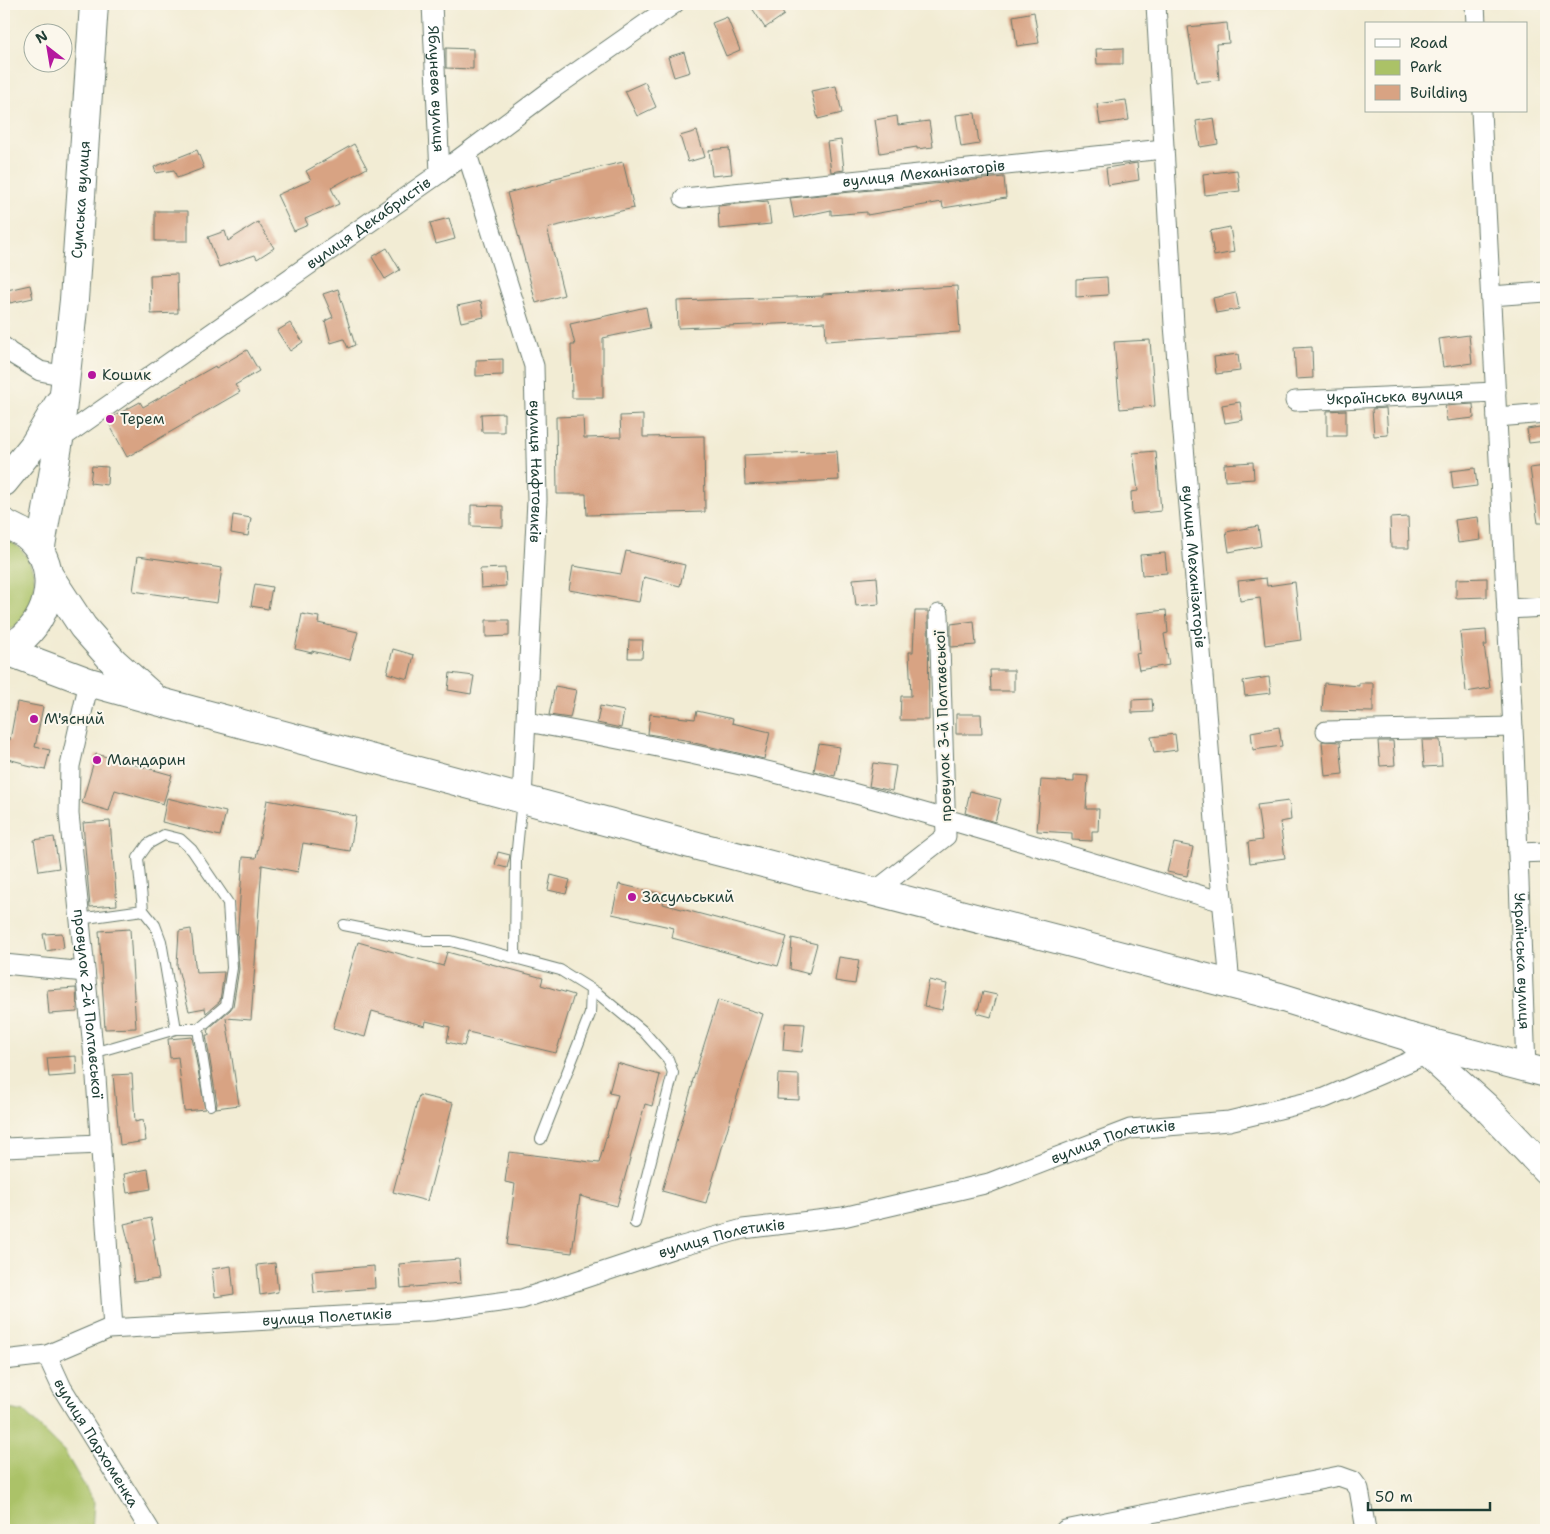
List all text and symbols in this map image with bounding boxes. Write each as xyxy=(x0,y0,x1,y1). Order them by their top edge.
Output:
north arrow xyxy=(22,22,72,72)
legend xyxy=(1365,22,1528,112)
street label: Яблунева вулиця xyxy=(423,25,449,153)
text: N xyxy=(32,26,51,47)
text: Road xyxy=(1410,33,1448,53)
text: Park xyxy=(1410,57,1442,77)
text: Building xyxy=(1410,83,1467,103)
street label: Сумська вулиця xyxy=(67,140,95,259)
street label: вулиця Механізаторів xyxy=(842,155,1006,192)
street label: вулиця Декабристів xyxy=(302,172,435,274)
place label: Кошик xyxy=(102,365,151,385)
marker: Кошик xyxy=(86,369,98,381)
street label: Українська вулиця xyxy=(1326,383,1464,410)
street label: вулиця Нафтовиків xyxy=(525,400,547,544)
place label: Терем xyxy=(120,409,165,429)
marker: Терем xyxy=(104,413,116,425)
street label: вулиця Механізаторів xyxy=(1177,485,1211,649)
street label: провулок 3-й Полтавської xyxy=(930,629,956,822)
place label: М'ясний xyxy=(44,709,105,729)
marker: М'ясний xyxy=(28,713,40,725)
place label: Мандарин xyxy=(107,750,185,770)
marker: Мандарин xyxy=(91,754,103,766)
place label: Засульський xyxy=(642,887,734,907)
marker: Засульський xyxy=(626,891,638,903)
street label: Українська вулиця xyxy=(1509,892,1535,1030)
street label: провулок 2-й Полтавської xyxy=(69,908,108,1100)
street label: вулиця Полетиків xyxy=(1048,1115,1176,1168)
street label: вулиця Полетиків xyxy=(656,1214,786,1263)
street label: вулиця Полетиків xyxy=(262,1303,392,1330)
street label: вулиця Пархоменка xyxy=(49,1376,144,1512)
scale bar xyxy=(1368,1479,1490,1511)
text: 50 m xyxy=(1375,1487,1413,1507)

